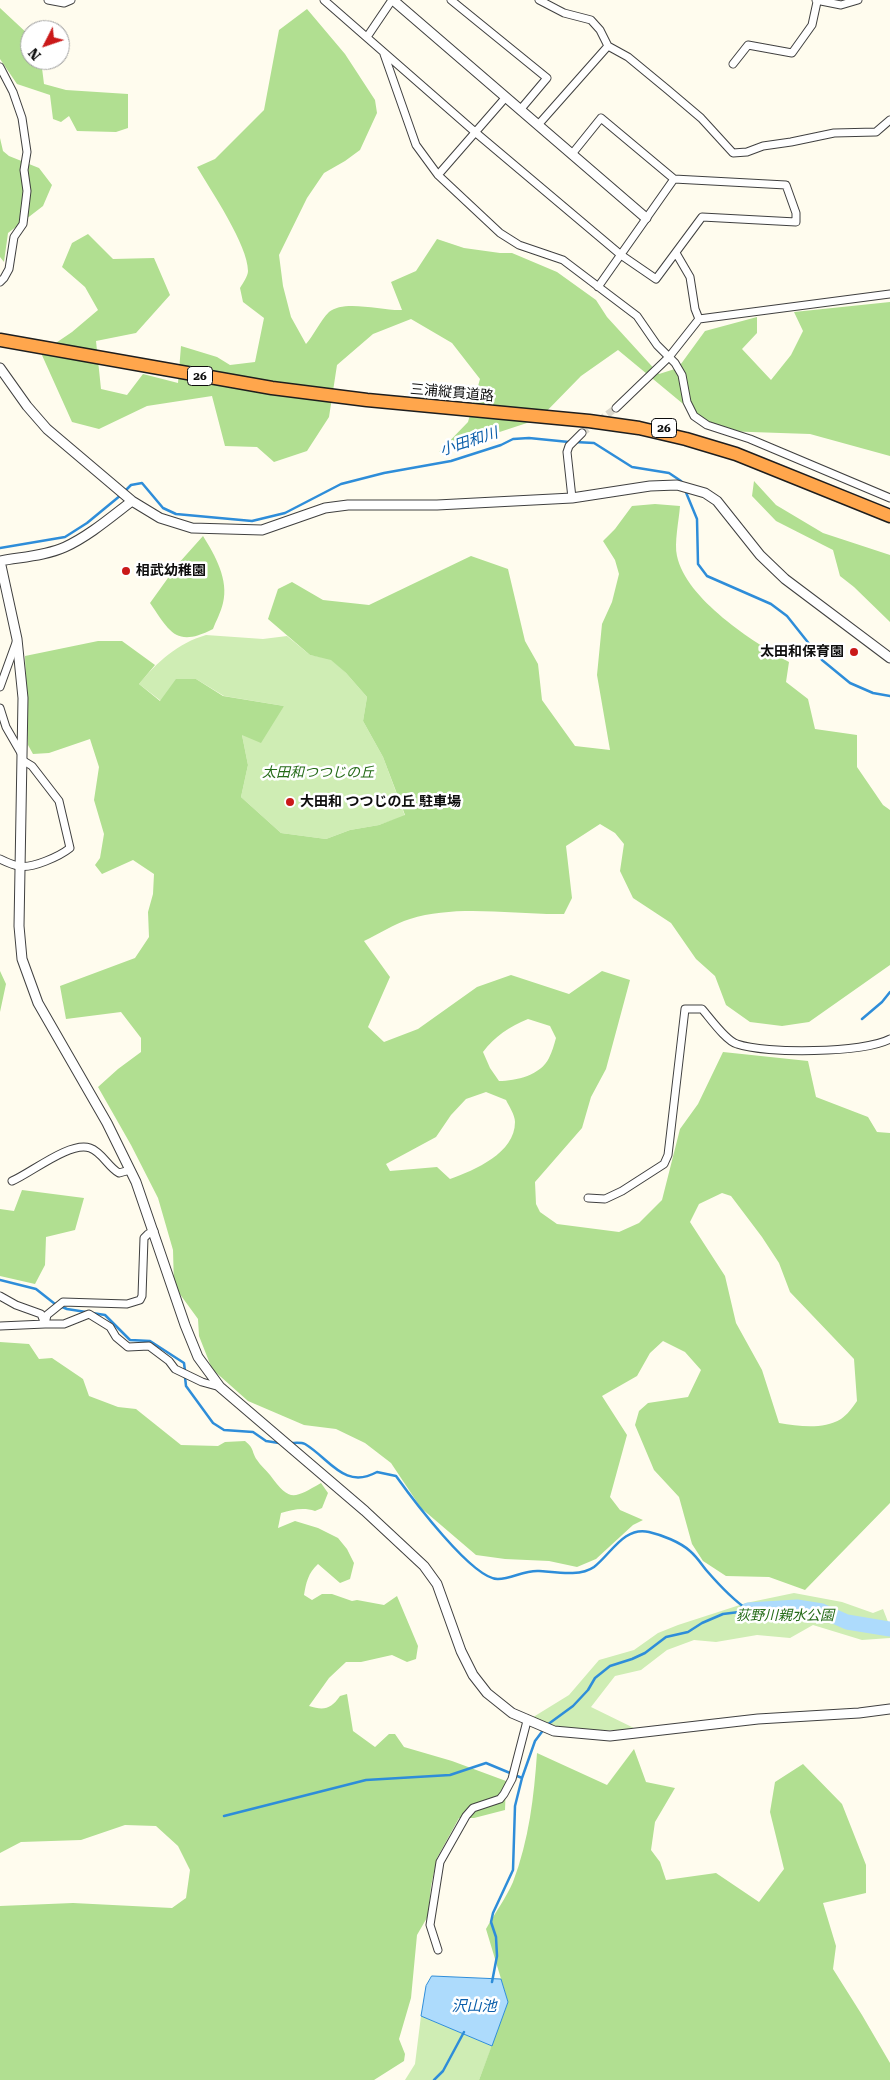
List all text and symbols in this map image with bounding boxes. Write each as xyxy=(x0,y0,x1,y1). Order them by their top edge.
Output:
north arrow xyxy=(20,20,70,70)
text: N xyxy=(25,45,44,64)
road number: 26 xyxy=(188,366,212,386)
street label: 三浦縦貫道路 xyxy=(409,381,495,405)
road number: 26 xyxy=(652,418,676,438)
water label: 小田和川 xyxy=(438,424,500,460)
place label: 相武幼稚園 xyxy=(136,563,206,579)
marker: 相武幼稚園 xyxy=(120,565,132,577)
place label: 太田和保育園 xyxy=(760,644,844,660)
marker: 太田和保育園 xyxy=(848,646,860,658)
park label: 太田和つつじの丘 xyxy=(262,765,374,781)
place label: 大田和 つつじの丘 駐車場 xyxy=(300,794,461,810)
marker: 大田和 つつじの丘 駐車場 xyxy=(284,796,296,808)
park label: 荻野川親水公園 xyxy=(736,1608,834,1624)
water label: 沢山池 xyxy=(452,1998,496,2016)

